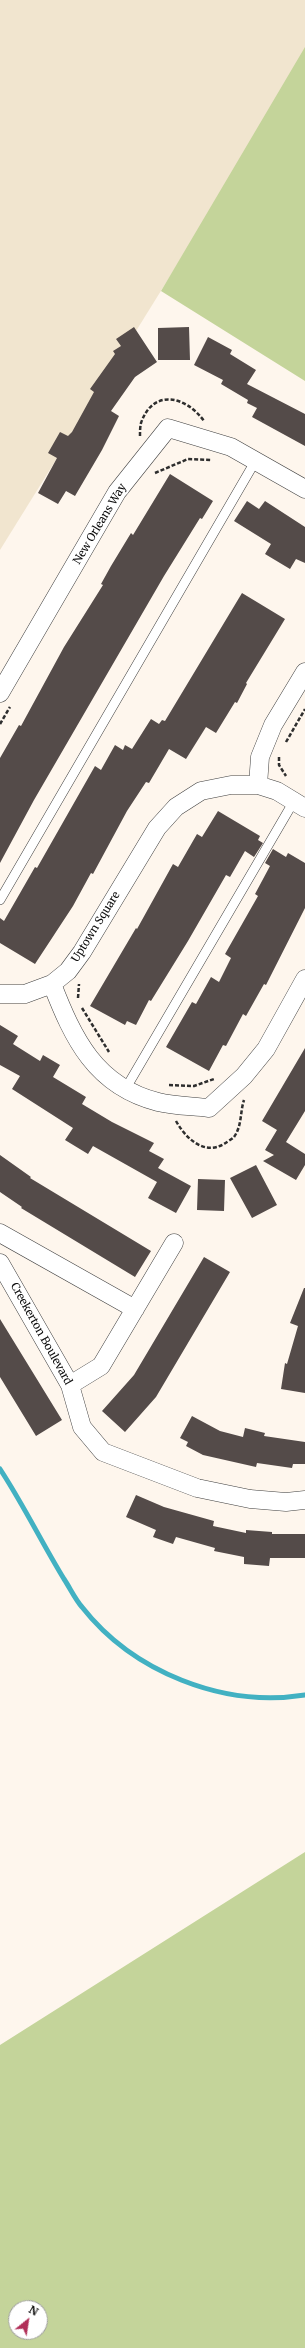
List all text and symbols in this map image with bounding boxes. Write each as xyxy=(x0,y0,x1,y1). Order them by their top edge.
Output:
street label: New Orleans Way xyxy=(71,481,129,567)
street label: Uptown Square xyxy=(69,889,123,965)
street label: Creekerton Boulevard xyxy=(7,1281,75,1387)
north arrow xyxy=(8,2300,48,2340)
text: N xyxy=(26,2302,41,2319)

